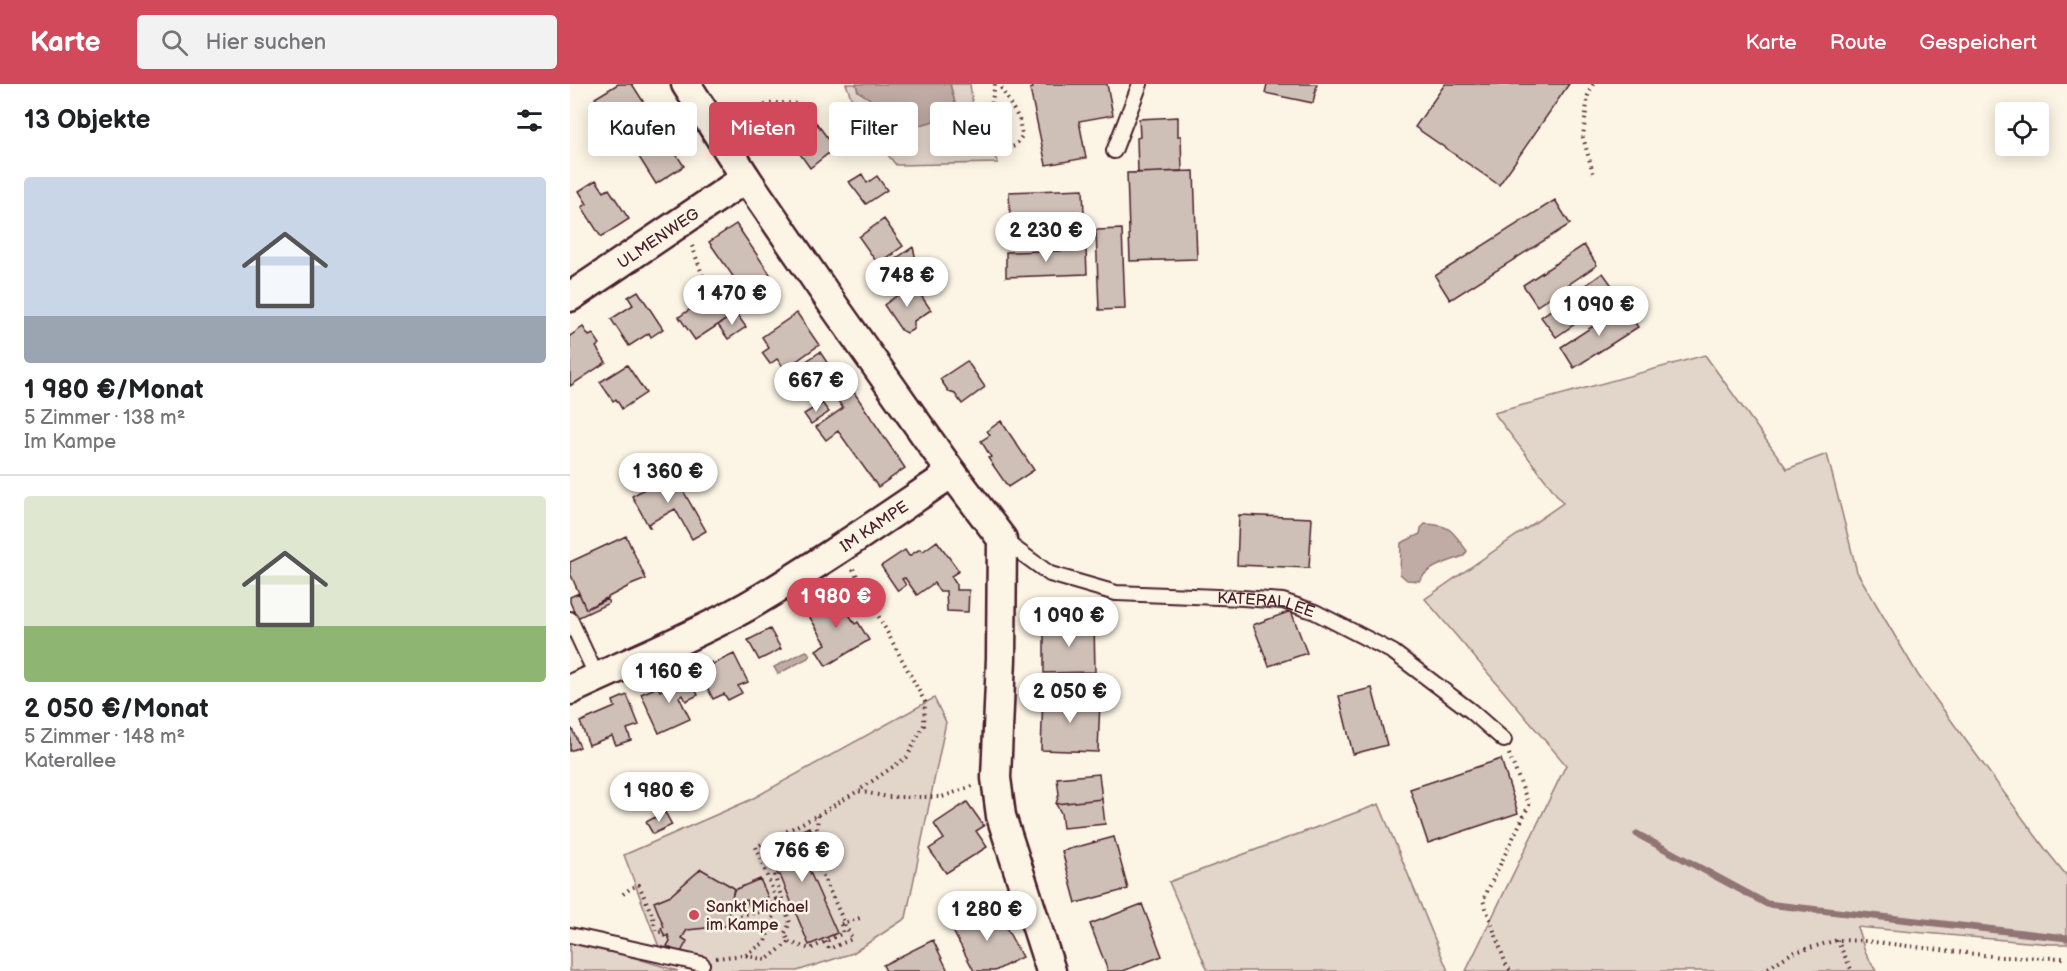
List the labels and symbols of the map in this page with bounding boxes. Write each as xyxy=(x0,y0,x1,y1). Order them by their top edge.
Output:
street label: ULMENWEG xyxy=(614,205,703,273)
pin: 2 230 € xyxy=(991,212,1101,263)
pin: 748 € xyxy=(865,257,949,308)
pin: 1 470 € xyxy=(677,275,787,326)
pin: 1 090 € xyxy=(1544,286,1654,337)
pin: 667 € xyxy=(774,362,858,413)
pin: 1 360 € xyxy=(613,453,723,504)
street label: IM KAMPE xyxy=(837,497,912,557)
pin: 1 980 € xyxy=(781,578,891,629)
street label: KATERALLEE xyxy=(1217,589,1317,622)
pin: 1 090 € xyxy=(1014,597,1124,648)
pin: 1 160 € xyxy=(614,653,724,704)
pin: 2 050 € xyxy=(1015,673,1125,724)
pin: 1 980 € xyxy=(604,772,714,823)
pin: 766 € xyxy=(760,832,844,883)
pin: 1 280 € xyxy=(932,891,1042,942)
place label: Sankt Michael im Kampe xyxy=(706,898,808,935)
marker: Sankt Michael im Kampe xyxy=(687,908,701,922)

